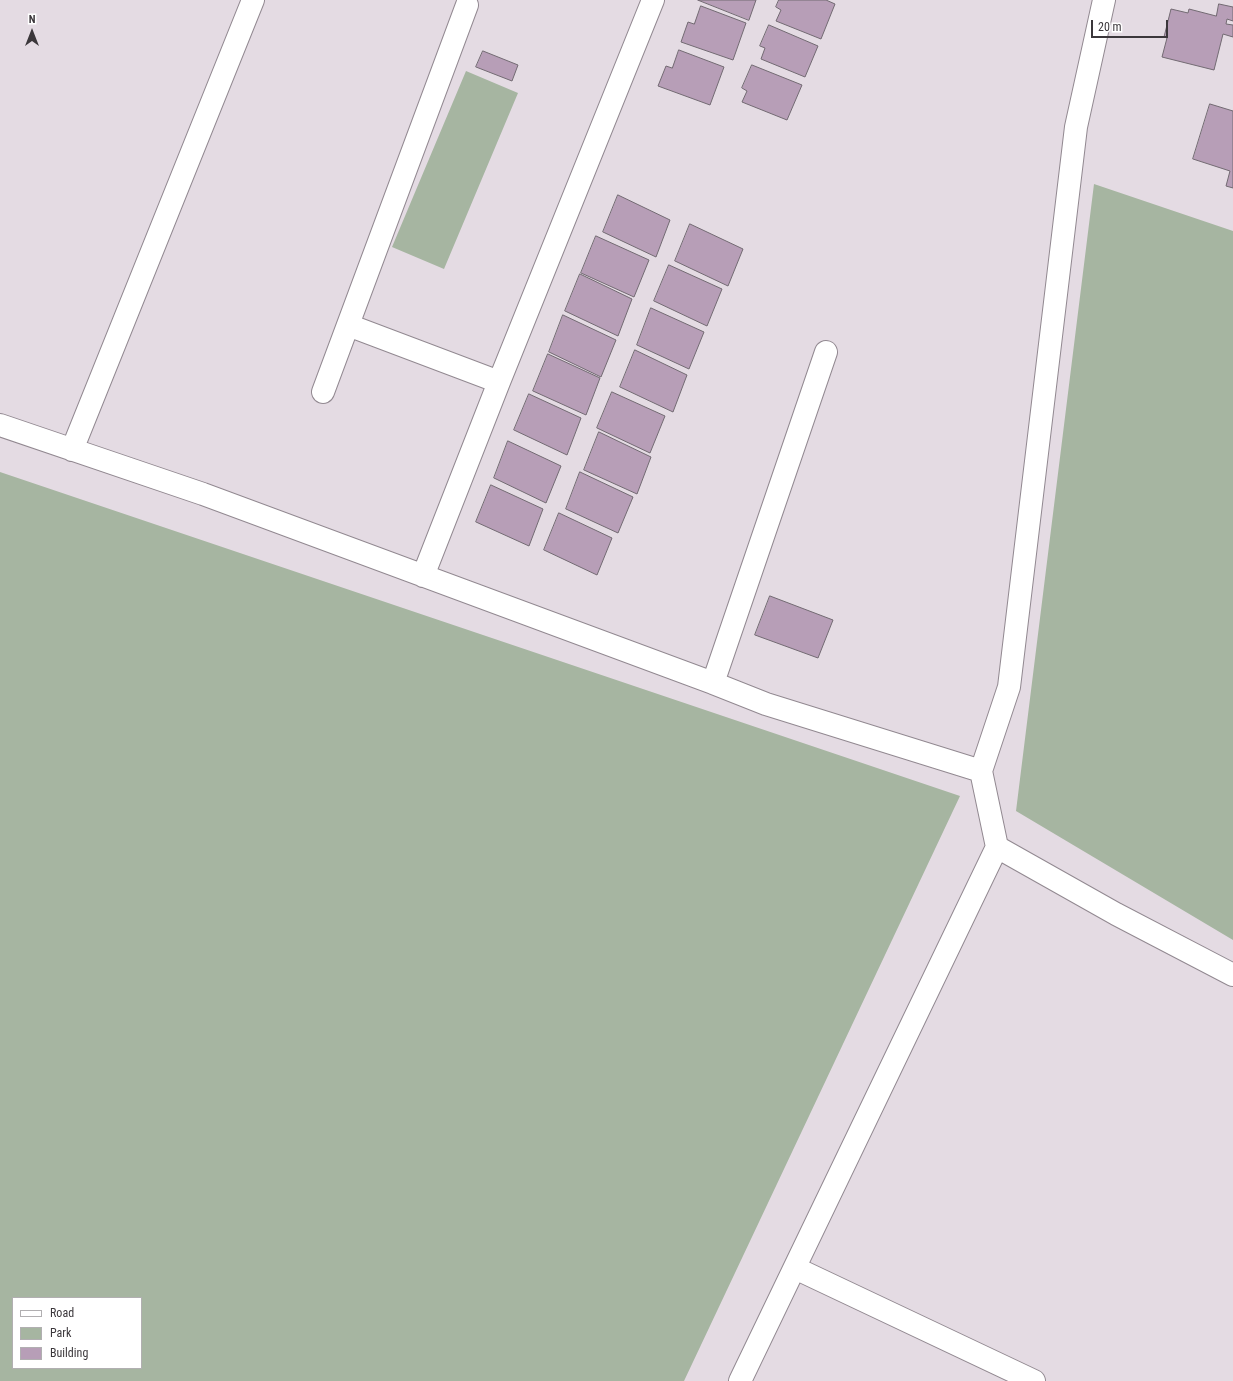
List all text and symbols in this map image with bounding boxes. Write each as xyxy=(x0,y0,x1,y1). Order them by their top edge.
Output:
north arrow xyxy=(12,12,52,52)
scale bar xyxy=(1093,12,1170,38)
text: N xyxy=(29,13,35,26)
text: 20 m xyxy=(1098,20,1122,34)
legend xyxy=(12,1297,142,1369)
text: Road xyxy=(50,1306,74,1320)
text: Park xyxy=(50,1326,71,1340)
text: Building xyxy=(50,1346,88,1360)

